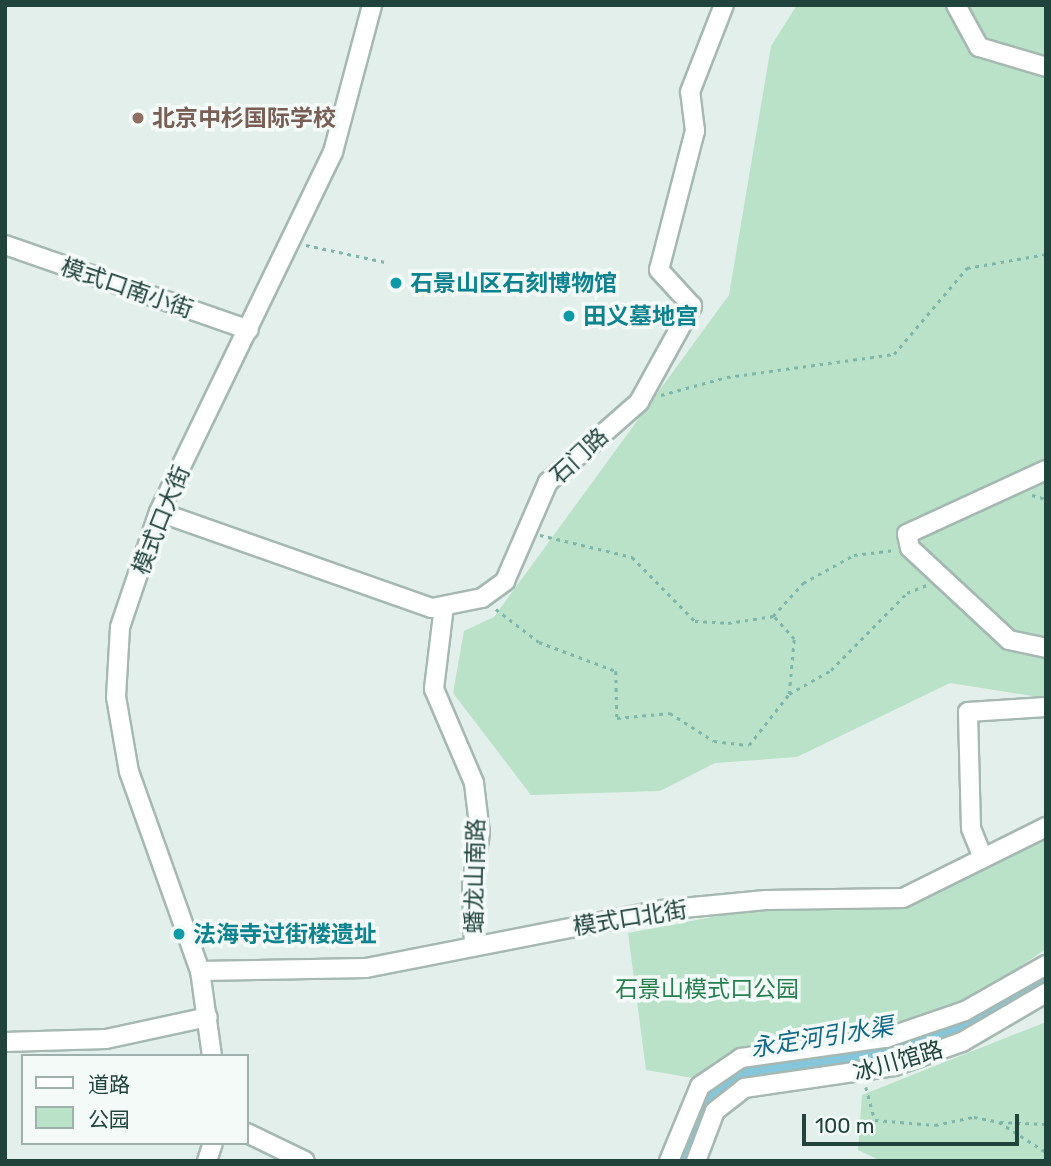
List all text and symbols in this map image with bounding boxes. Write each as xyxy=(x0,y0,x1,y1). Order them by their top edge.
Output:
place label: 北京中杉国际学校 xyxy=(152,104,336,132)
marker: 北京中杉国际学校 xyxy=(130,110,146,126)
street label: 模式口南小街 xyxy=(57,252,197,324)
place label: 石景山区石刻博物馆 xyxy=(410,269,617,297)
marker: 石景山区石刻博物馆 xyxy=(388,275,404,291)
place label: 田义墓地宫 xyxy=(583,302,698,330)
marker: 田义墓地宫 xyxy=(561,308,577,324)
street label: 石门路 xyxy=(544,422,614,490)
street label: 模式口大街 xyxy=(127,462,195,578)
street label: 蟠龙山南路 xyxy=(460,818,490,934)
street label: 模式口北街 xyxy=(571,895,689,941)
place label: 法海寺过街楼遗址 xyxy=(193,920,377,948)
marker: 法海寺过街楼遗址 xyxy=(171,926,187,942)
park label: 石景山模式口公园 xyxy=(615,975,799,1003)
water label: 永定河引水渠 xyxy=(749,1013,895,1063)
street label: 冰川馆路 xyxy=(850,1035,946,1087)
legend xyxy=(21,1054,248,1145)
text: 道路 xyxy=(88,1072,130,1097)
scale bar xyxy=(806,1100,1023,1144)
text: 公园 xyxy=(88,1107,130,1132)
text: 100 m xyxy=(815,1113,874,1138)

